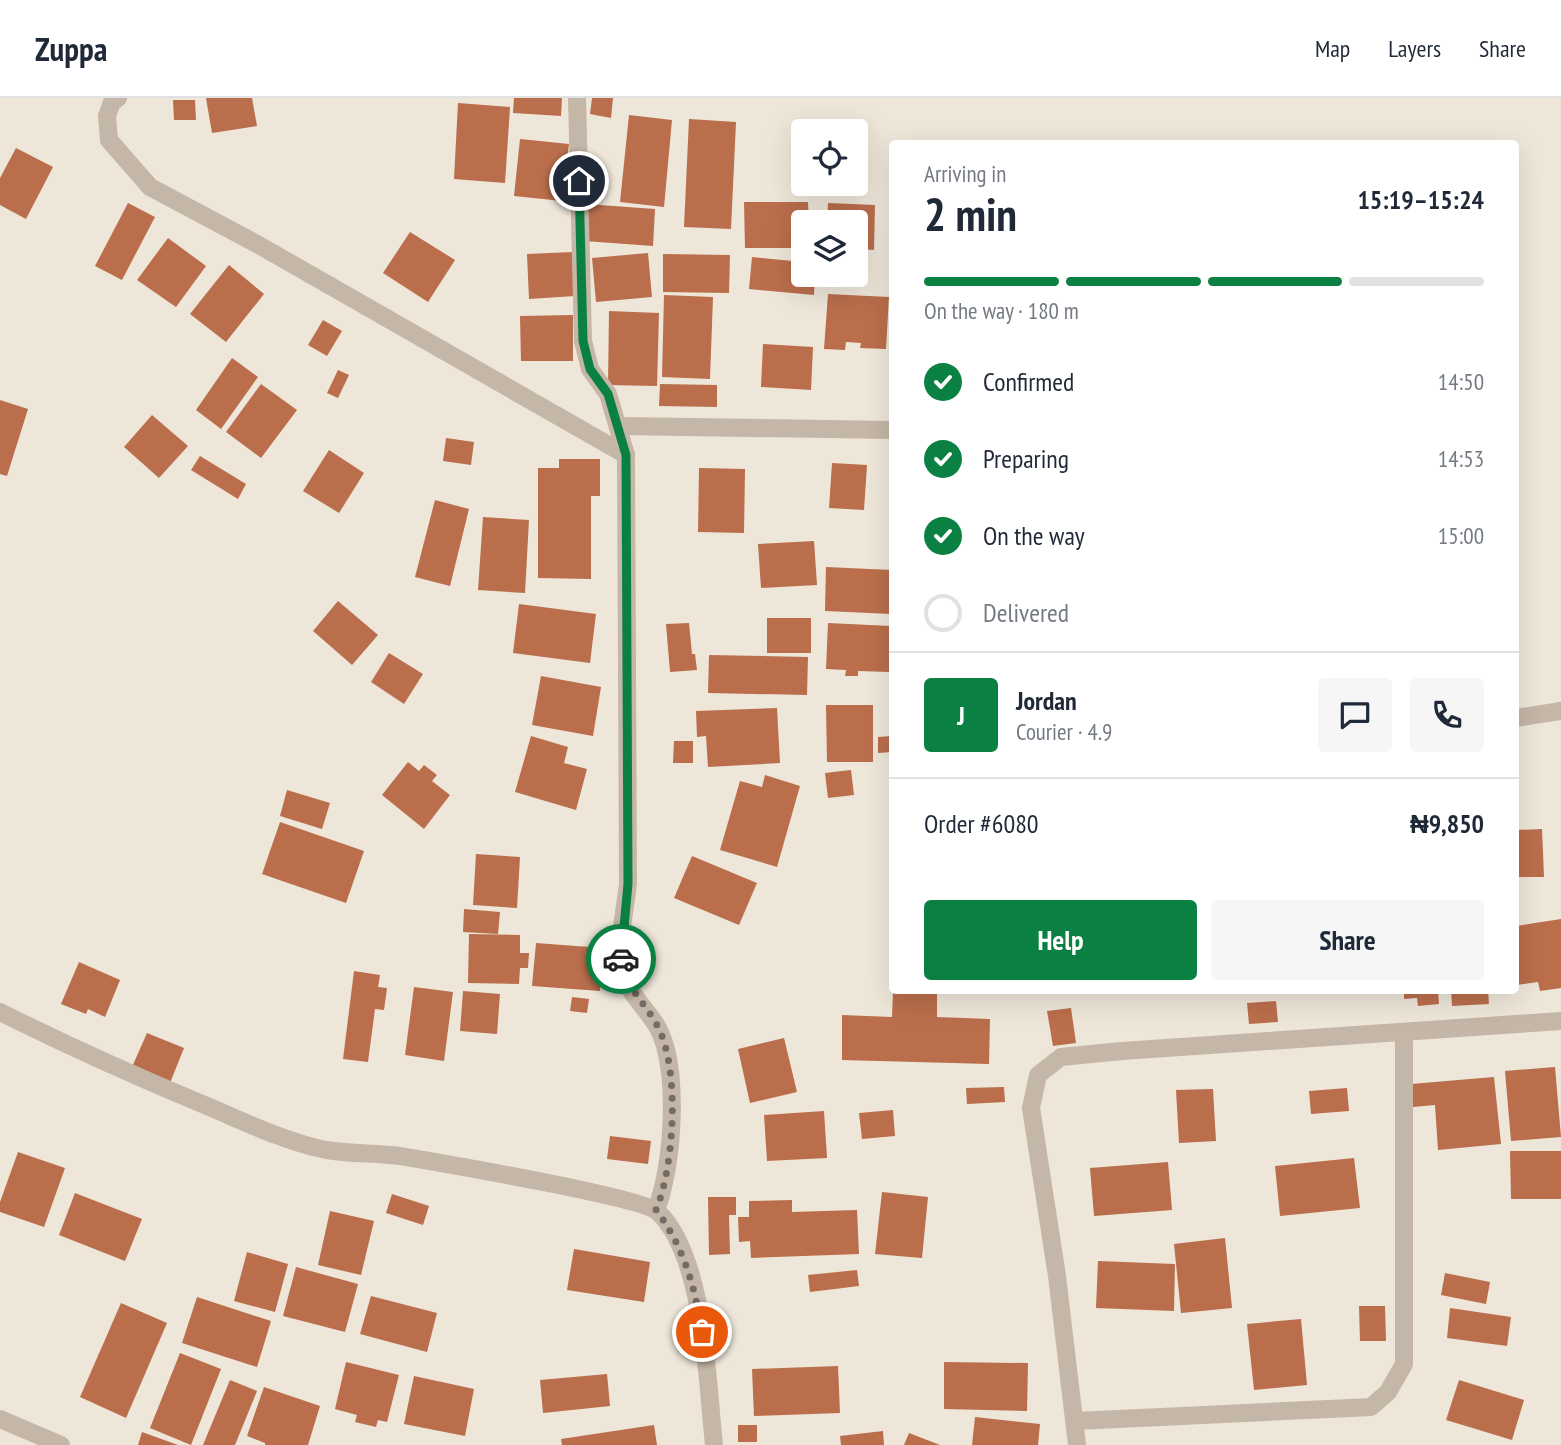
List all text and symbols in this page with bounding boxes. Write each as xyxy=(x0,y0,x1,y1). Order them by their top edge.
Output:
text: Zuppa xyxy=(35,27,107,70)
text: Map xyxy=(1315,33,1350,64)
text: Layers xyxy=(1388,33,1441,64)
text: Share xyxy=(1479,33,1526,64)
map controls xyxy=(791,119,868,287)
button: locate xyxy=(791,119,868,196)
pin xyxy=(549,151,609,211)
text: Arriving in xyxy=(924,159,1006,188)
icon: home xyxy=(560,162,598,200)
text: 15:19–15:24 xyxy=(1357,183,1484,216)
text: 2 min xyxy=(924,184,1017,244)
button: layers xyxy=(791,210,868,287)
text: On the way · 180 m xyxy=(924,296,1079,325)
icon: check xyxy=(924,363,962,401)
text: Confirmed xyxy=(983,365,1074,398)
text: 14:50 xyxy=(1438,367,1484,396)
icon: check xyxy=(924,440,962,478)
text: Preparing xyxy=(983,442,1069,475)
text: 14:53 xyxy=(1438,444,1484,473)
icon: check xyxy=(924,517,962,555)
text: On the way xyxy=(983,519,1085,552)
text: 15:00 xyxy=(1438,521,1484,550)
text: Delivered xyxy=(983,596,1069,629)
button: chat xyxy=(1318,678,1392,752)
button: phone xyxy=(1410,678,1484,752)
text: Jordan xyxy=(1016,684,1077,717)
text: J xyxy=(957,699,965,732)
text: Courier · 4.9 xyxy=(1016,717,1112,746)
text: Order #6080 xyxy=(924,807,1039,840)
text: ₦9,850 xyxy=(1410,807,1484,840)
button: Help xyxy=(924,900,1197,980)
button: Share xyxy=(1211,900,1484,980)
courier xyxy=(586,924,656,994)
icon: car xyxy=(602,940,640,978)
pin xyxy=(672,1302,732,1362)
icon: bag xyxy=(683,1313,721,1351)

